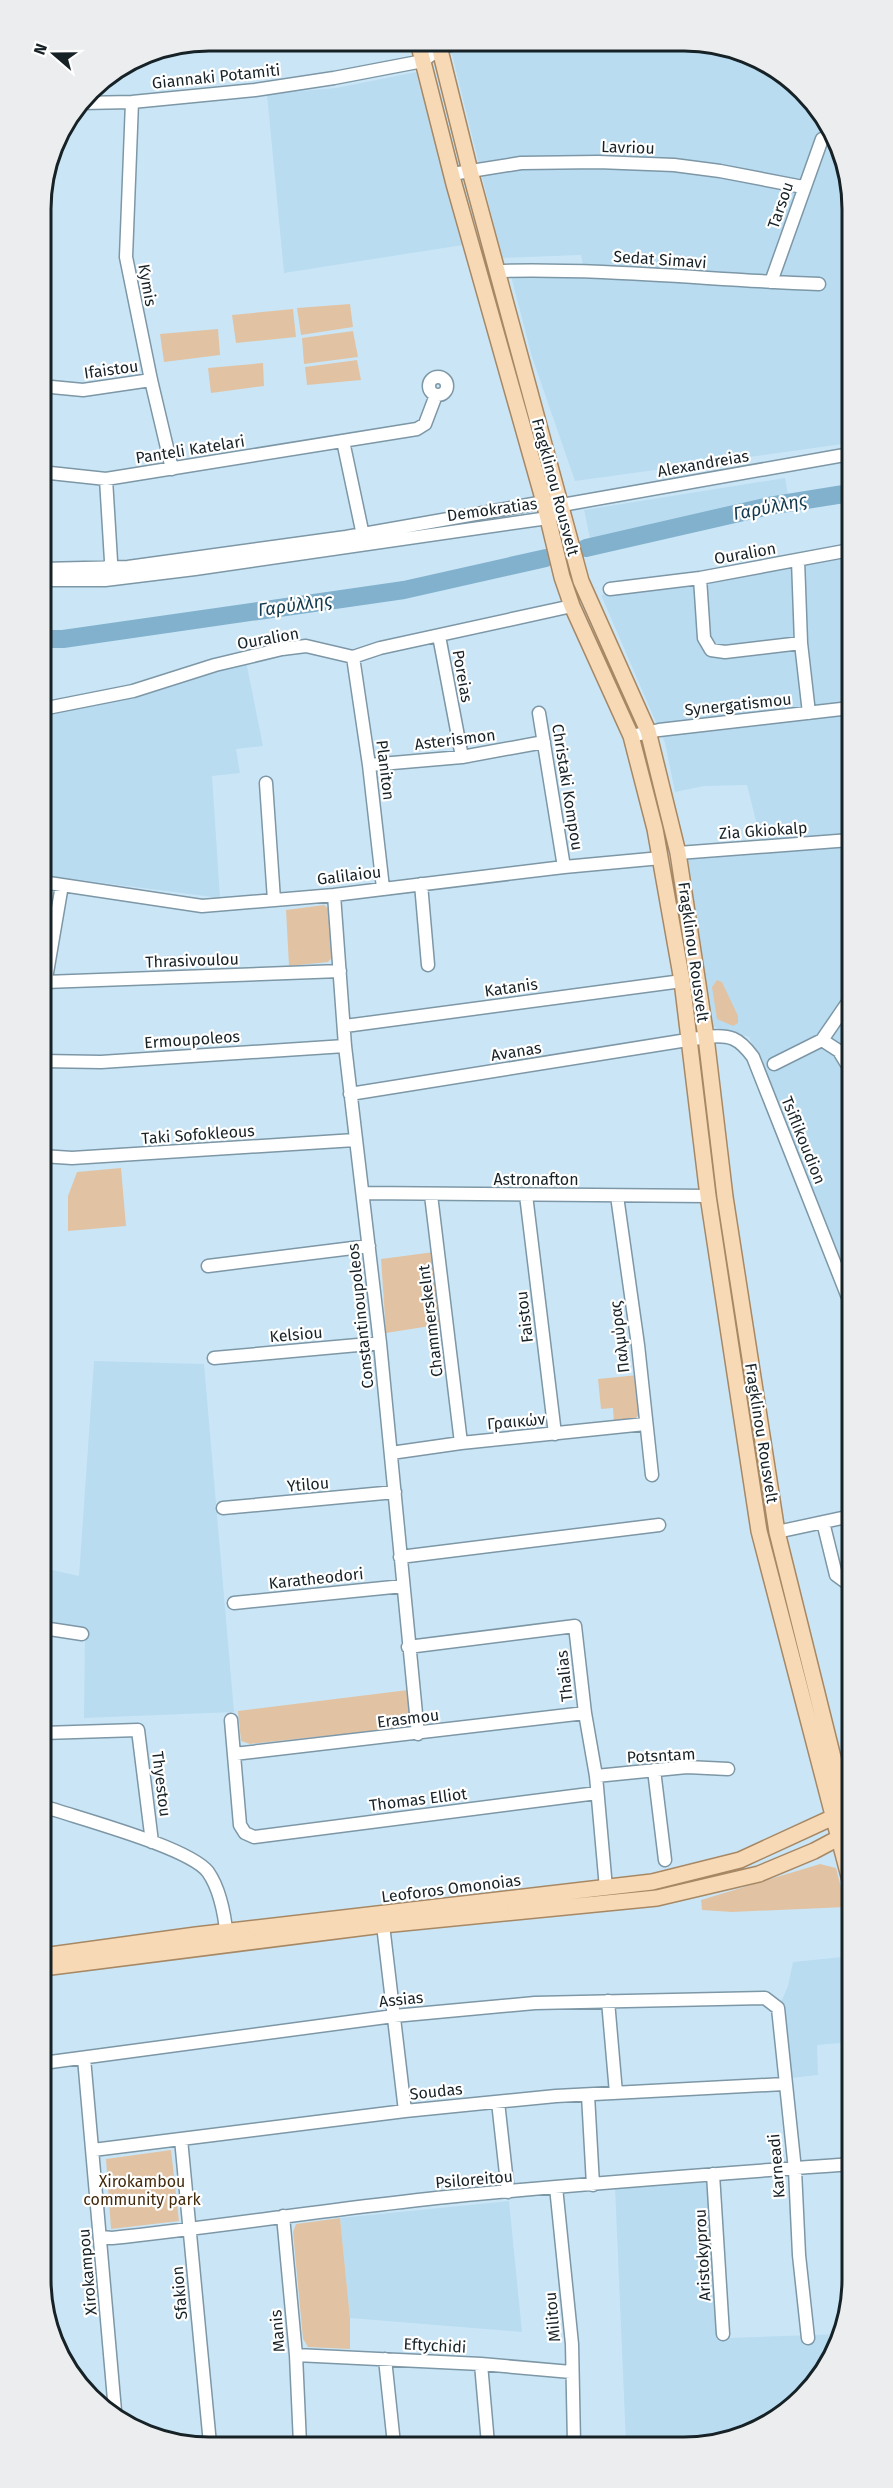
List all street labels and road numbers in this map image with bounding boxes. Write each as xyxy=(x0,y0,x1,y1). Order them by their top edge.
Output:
street label: Giannaki Potamiti xyxy=(151,60,281,93)
street label: Lavriou xyxy=(601,137,655,158)
street label: Tarsou xyxy=(764,179,797,231)
street label: Sedat Simavi xyxy=(613,247,707,272)
street label: Kymis xyxy=(134,262,161,308)
street label: Ifaistou xyxy=(83,356,139,383)
street label: Fragklinou Rousvelt xyxy=(528,416,583,558)
street label: Panteli Katelari xyxy=(134,431,246,468)
street label: Alexandreias xyxy=(656,446,750,481)
street label: Demokratias xyxy=(446,494,538,525)
street label: Ouralion xyxy=(713,539,777,568)
street label: Ouralion xyxy=(236,624,300,653)
street label: Poreias xyxy=(449,648,476,704)
street label: Synergatismou xyxy=(684,689,792,720)
street label: Christaki Kompou xyxy=(548,722,587,852)
street label: Asterismon xyxy=(413,725,497,754)
street label: Planiton xyxy=(372,739,399,801)
street label: Zia Gkiokalp xyxy=(718,818,808,843)
street label: Galilaiou xyxy=(316,862,382,889)
street label: Fragklinou Rousvelt xyxy=(674,881,713,1024)
street label: Thrasivoulou xyxy=(145,949,239,972)
street label: Katanis xyxy=(483,974,539,1001)
street label: Ermoupoleos xyxy=(144,1027,241,1052)
street label: Avanas xyxy=(489,1038,543,1065)
street label: Tsiflikoudion xyxy=(777,1094,830,1187)
street label: Taki Sofokleous xyxy=(141,1121,255,1148)
street label: Astronafton xyxy=(493,1170,579,1189)
street label: Constantinoupoleos xyxy=(343,1242,378,1389)
street label: Chammerskelnt xyxy=(414,1263,447,1378)
street label: Faistou xyxy=(512,1290,537,1344)
street label: Παλμύρας xyxy=(606,1299,633,1374)
street label: Kelsiou xyxy=(269,1323,323,1346)
street label: Fragklinou Rousvelt xyxy=(741,1362,782,1505)
street label: Γραικών xyxy=(486,1409,546,1434)
street label: Ytilou xyxy=(286,1473,330,1496)
street label: Karatheodori xyxy=(268,1564,364,1593)
street label: Thalias xyxy=(552,1649,577,1703)
street label: Erasmou xyxy=(376,1705,440,1732)
street label: Potsntam xyxy=(626,1744,696,1767)
street label: Thyestou xyxy=(148,1750,175,1818)
street label: Thomas Elliot xyxy=(368,1784,468,1815)
street label: Leoforos Omonoias xyxy=(380,1871,522,1906)
street label: Assias xyxy=(378,1988,424,2011)
street label: Soudas xyxy=(409,2079,463,2104)
street label: Karneadi xyxy=(764,2133,789,2199)
street label: Psiloreitou xyxy=(434,2167,514,2192)
street label: Aristokyprou xyxy=(691,2208,714,2301)
street label: Xirokampou xyxy=(74,2228,101,2316)
street label: Sfakion xyxy=(168,2265,191,2321)
street label: Militou xyxy=(541,2291,564,2343)
street label: Manis xyxy=(266,2309,289,2353)
street label: Eftychidi xyxy=(403,2334,467,2357)

